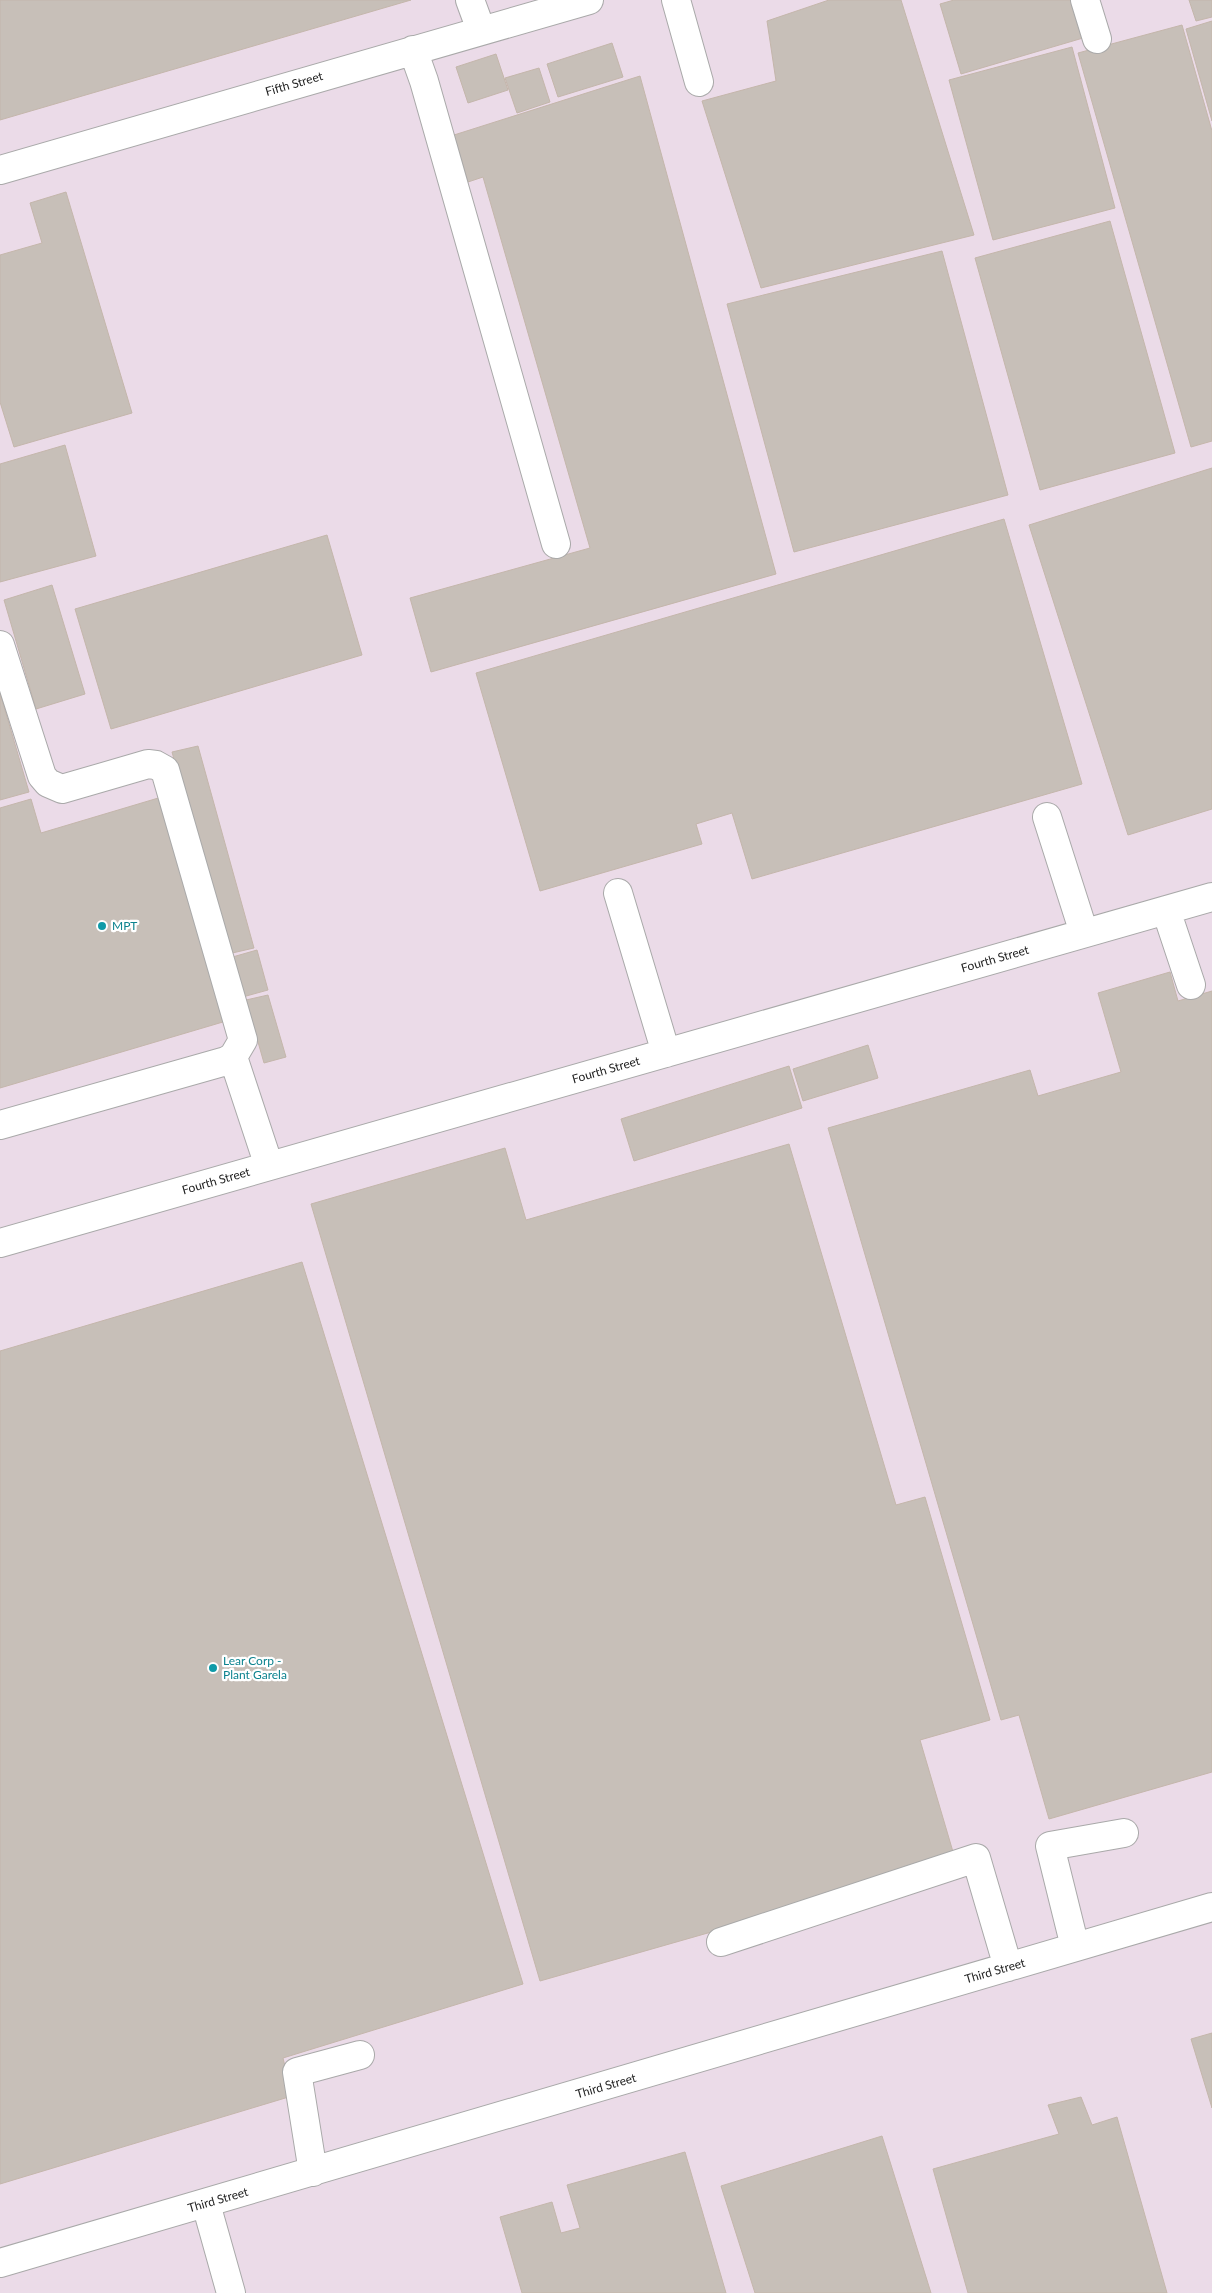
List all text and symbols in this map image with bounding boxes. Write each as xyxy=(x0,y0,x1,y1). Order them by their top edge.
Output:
street label: Fifth Street xyxy=(263,68,325,99)
place label: MPT xyxy=(112,918,137,933)
marker: MPT xyxy=(96,920,108,932)
street label: Fourth Street xyxy=(959,941,1031,975)
street label: Fourth Street xyxy=(570,1052,642,1086)
street label: Fourth Street xyxy=(180,1163,252,1197)
place label: Lear Corp - Plant Garela xyxy=(223,1653,287,1682)
marker: Lear Corp - Plant Garela xyxy=(207,1662,219,1674)
street label: Third Street xyxy=(963,1955,1027,1986)
street label: Third Street xyxy=(574,2070,638,2101)
street label: Third Street xyxy=(186,2184,250,2215)

